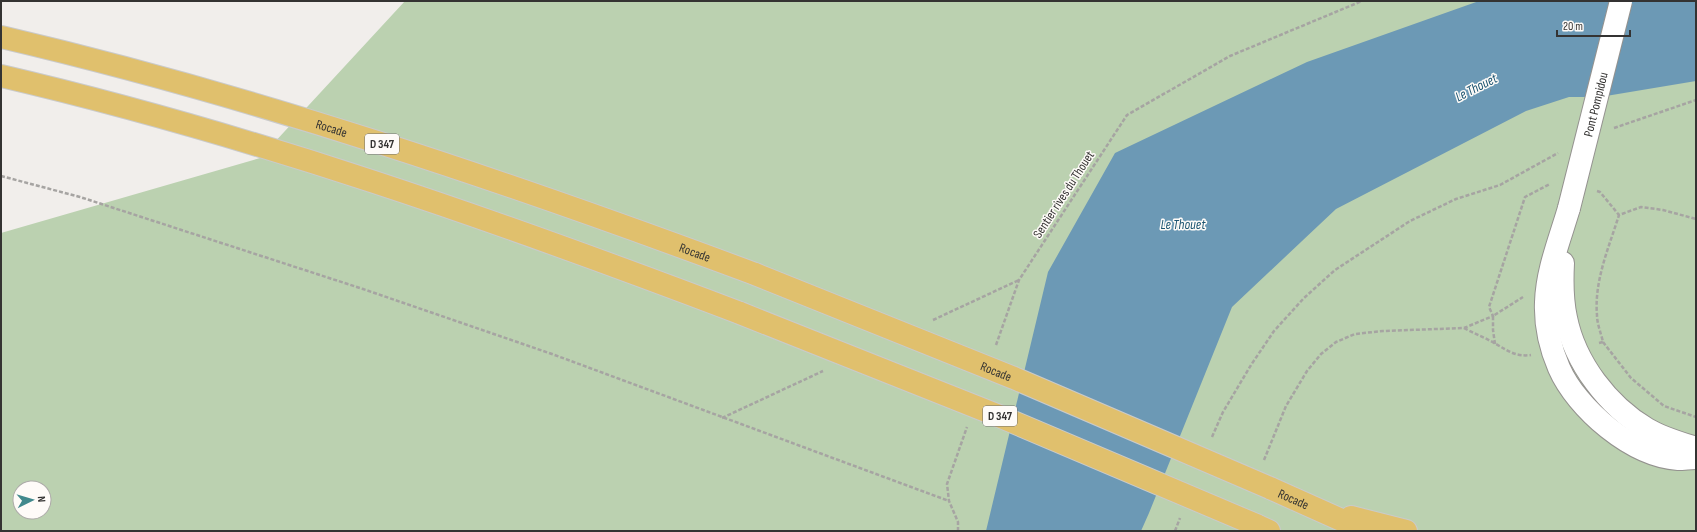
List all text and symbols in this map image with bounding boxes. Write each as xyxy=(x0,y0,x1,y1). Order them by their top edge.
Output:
scale bar xyxy=(1557,12,1630,38)
text: 20 m xyxy=(1563,19,1583,34)
water label: Le Thouet xyxy=(1452,69,1501,105)
street label: Pont Pompidou xyxy=(1580,71,1612,138)
street label: Rocade xyxy=(314,116,349,141)
road number: D 347 xyxy=(365,134,399,154)
street label: Sentier rives du Thouet xyxy=(1030,148,1098,241)
water label: Le Thouet xyxy=(1161,216,1206,233)
street label: Rocade xyxy=(677,240,712,266)
street label: Rocade xyxy=(978,358,1014,385)
road number: D 347 xyxy=(983,406,1017,426)
north arrow xyxy=(12,480,52,520)
street label: Rocade xyxy=(1275,486,1311,513)
text: N xyxy=(35,496,48,503)

